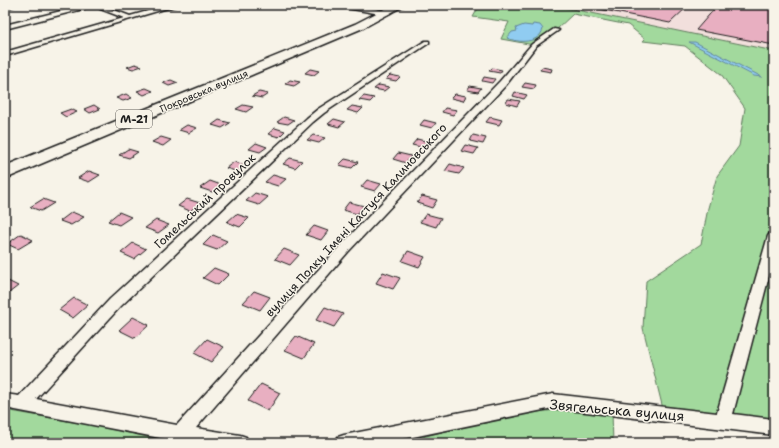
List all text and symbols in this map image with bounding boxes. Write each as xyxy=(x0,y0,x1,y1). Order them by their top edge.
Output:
street label: Покровська вулиця xyxy=(158,67,250,115)
road number: М-21 xyxy=(116,110,152,128)
street label: вулиця Полку Імені Кастуся Калиновського xyxy=(262,120,450,320)
street label: Гомельський провулок xyxy=(151,149,260,252)
street label: Звягельська вулиця xyxy=(549,395,685,425)

